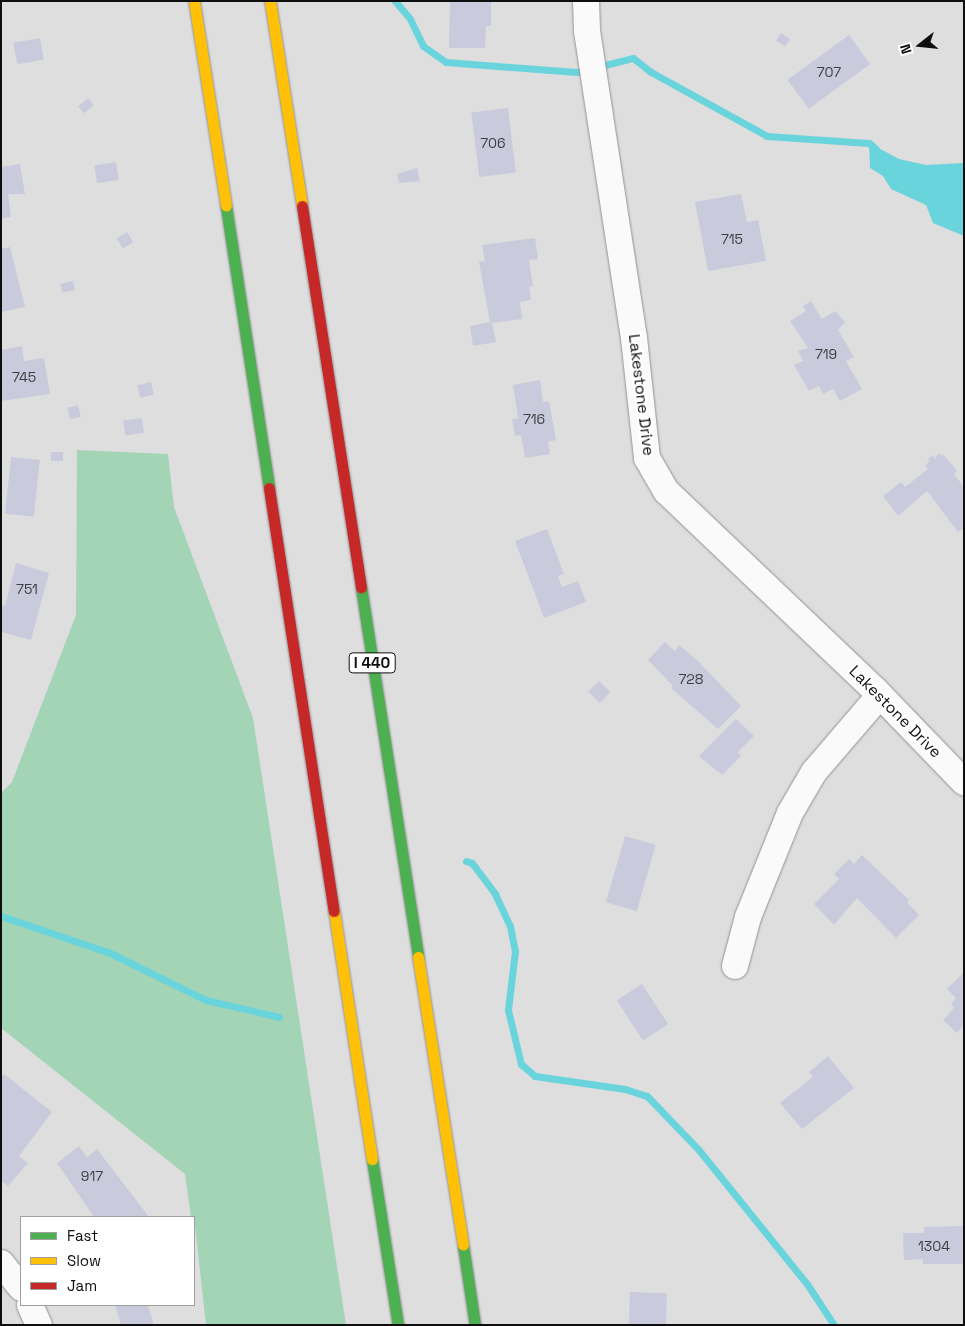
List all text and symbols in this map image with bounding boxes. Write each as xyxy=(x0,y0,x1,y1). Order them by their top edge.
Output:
north arrow xyxy=(895,20,945,70)
text: N xyxy=(896,42,916,56)
house number: 707 xyxy=(817,64,841,80)
house number: 706 xyxy=(480,135,506,151)
house number: 715 xyxy=(721,231,743,247)
street label: Lakestone Drive xyxy=(624,333,658,457)
house number: 719 xyxy=(815,346,837,362)
house number: 745 xyxy=(12,369,36,385)
house number: 716 xyxy=(523,411,545,427)
house number: 751 xyxy=(16,581,38,597)
road number: I 440 xyxy=(348,650,396,676)
street label: Lakestone Drive xyxy=(845,662,945,762)
house number: 728 xyxy=(679,671,703,687)
house number: 917 xyxy=(81,1168,103,1184)
legend xyxy=(20,1216,195,1306)
text: Fast xyxy=(67,1226,98,1245)
house number: 1304 xyxy=(918,1238,950,1254)
text: Slow xyxy=(67,1251,101,1270)
text: Jam xyxy=(67,1276,97,1295)

